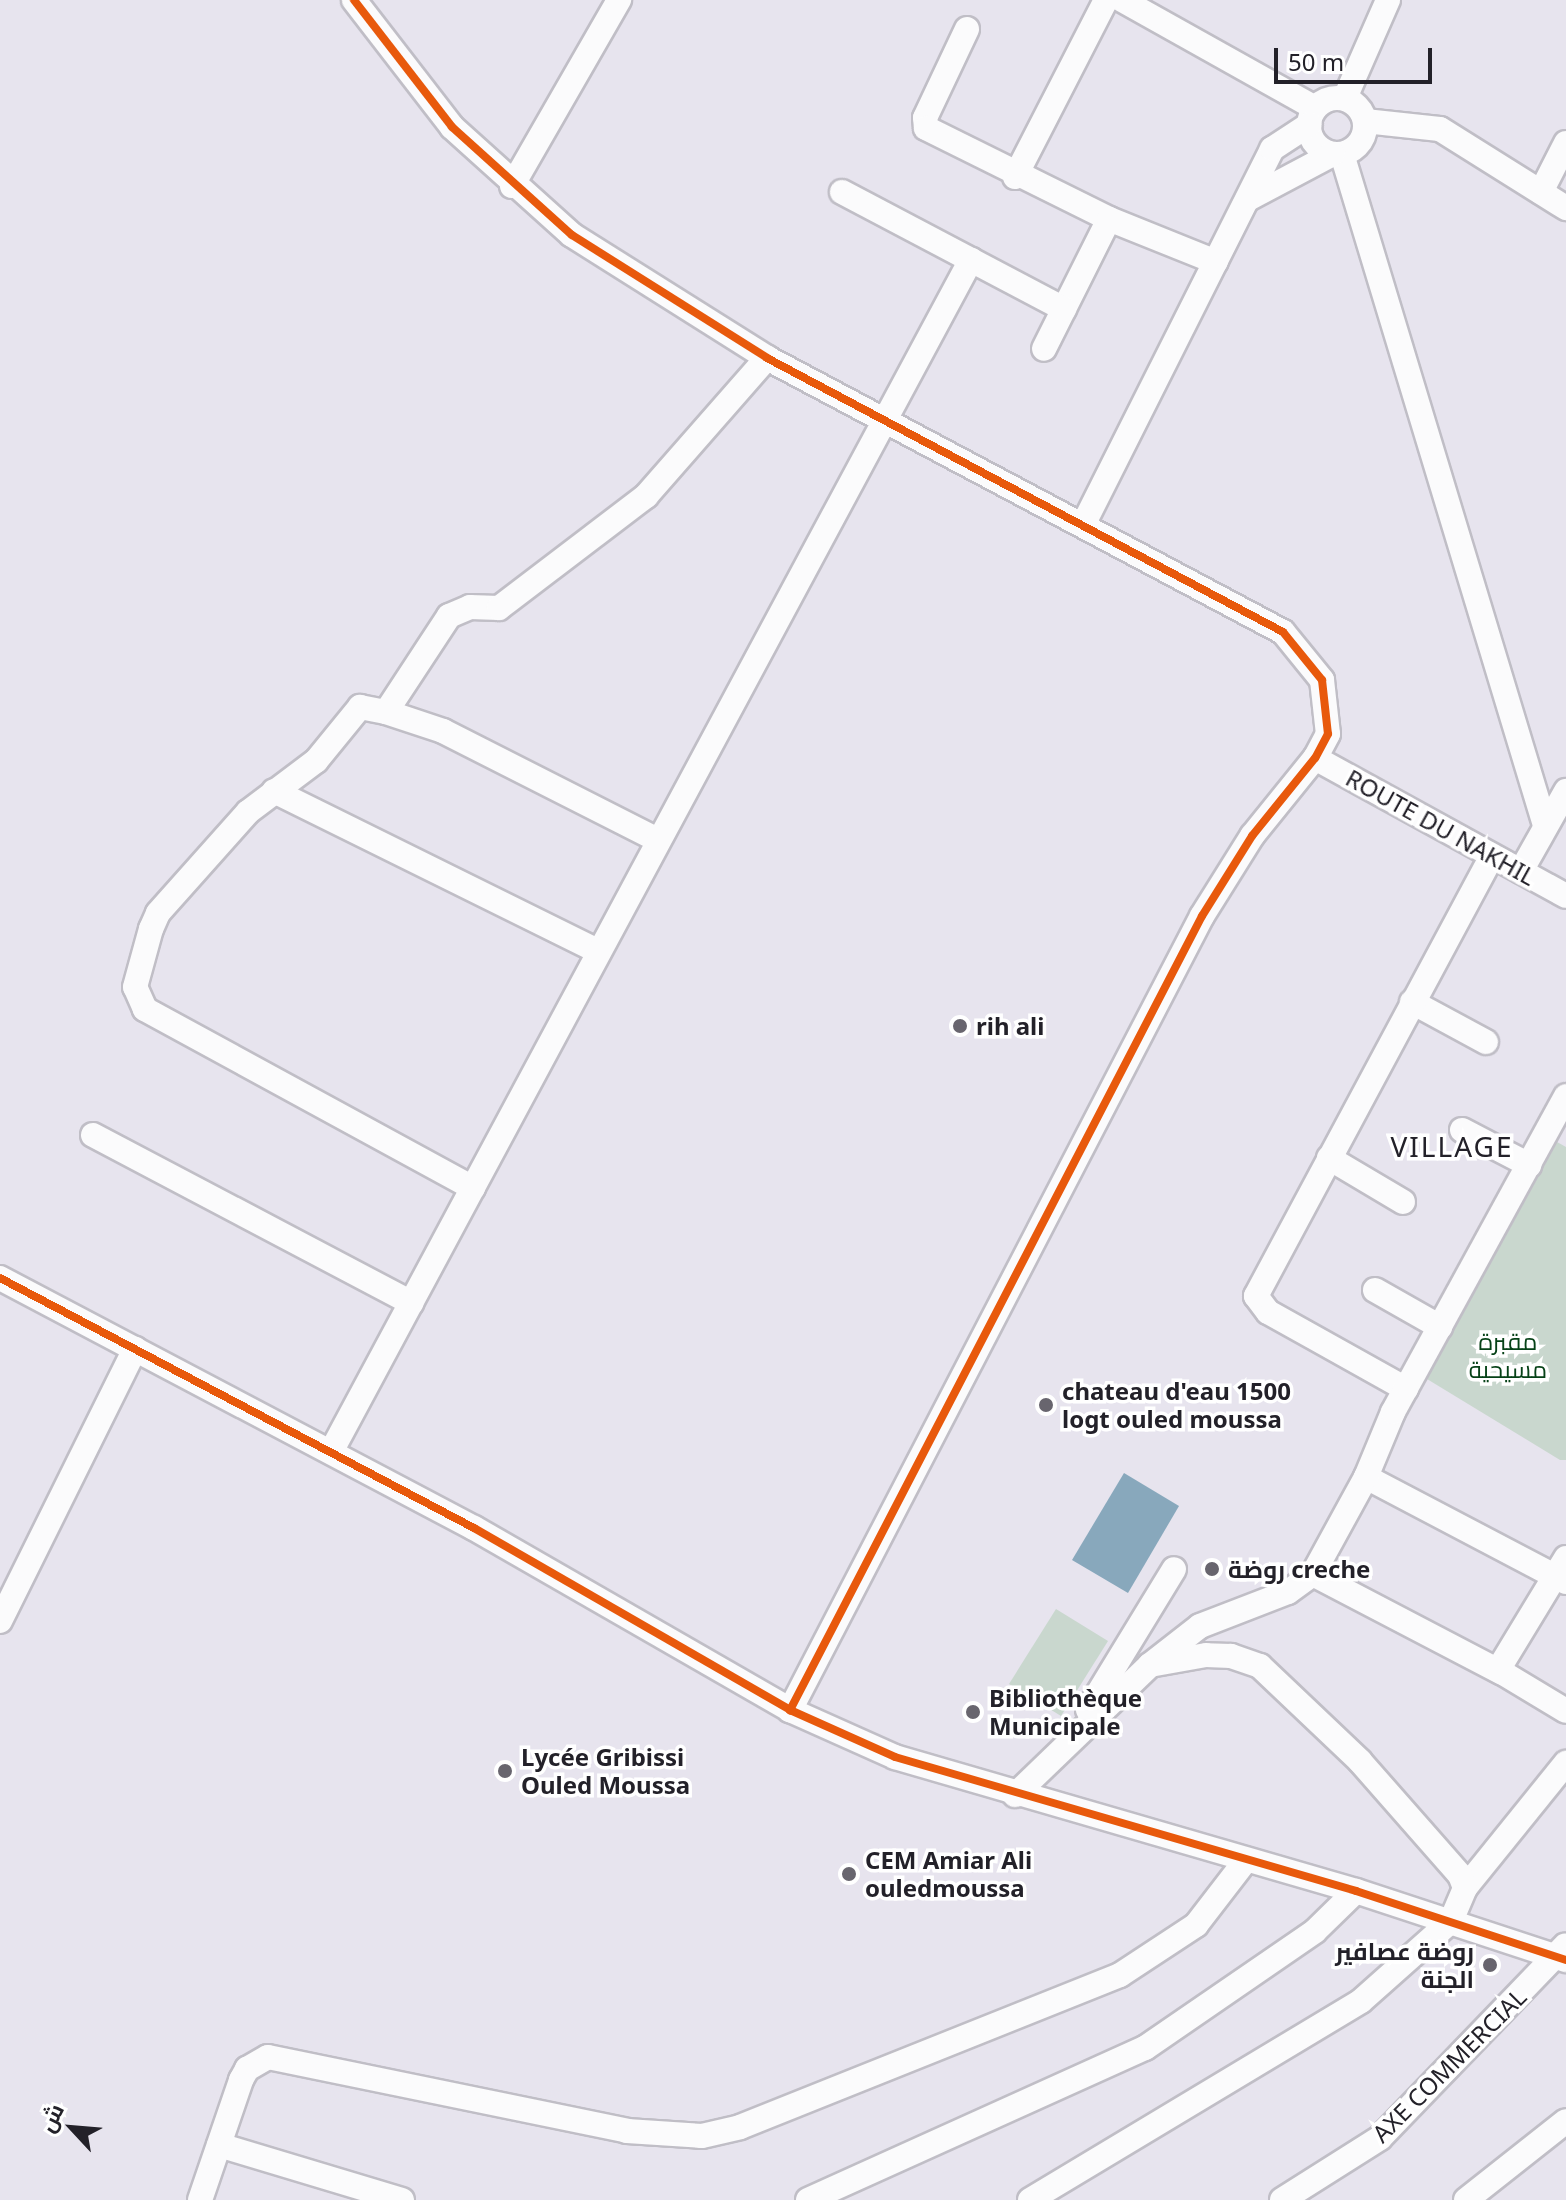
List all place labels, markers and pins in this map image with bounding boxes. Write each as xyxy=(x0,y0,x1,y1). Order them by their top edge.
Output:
place label: rih ali xyxy=(976,1012,1044,1040)
marker: rih ali xyxy=(951,1017,969,1035)
place label: chateau d'eau 1500 logt ouled moussa xyxy=(1062,1377,1291,1433)
marker: chateau d'eau 1500 logt ouled moussa xyxy=(1037,1396,1055,1414)
place label: روضة creche xyxy=(1228,1555,1370,1583)
marker: روضة creche xyxy=(1203,1560,1221,1578)
place label: Bibliothèque Municipale xyxy=(989,1684,1142,1740)
marker: Bibliothèque Municipale xyxy=(964,1703,982,1721)
place label: Lycée Gribissi Ouled Moussa xyxy=(521,1743,690,1799)
marker: Lycée Gribissi Ouled Moussa xyxy=(496,1762,514,1780)
place label: CEM Amiar Ali ouledmoussa xyxy=(865,1846,1032,1902)
marker: CEM Amiar Ali ouledmoussa xyxy=(840,1865,858,1883)
place label: روضة عصافير الجنة xyxy=(1335,1937,1474,1993)
marker: روضة عصافير الجنة xyxy=(1481,1956,1499,1974)

